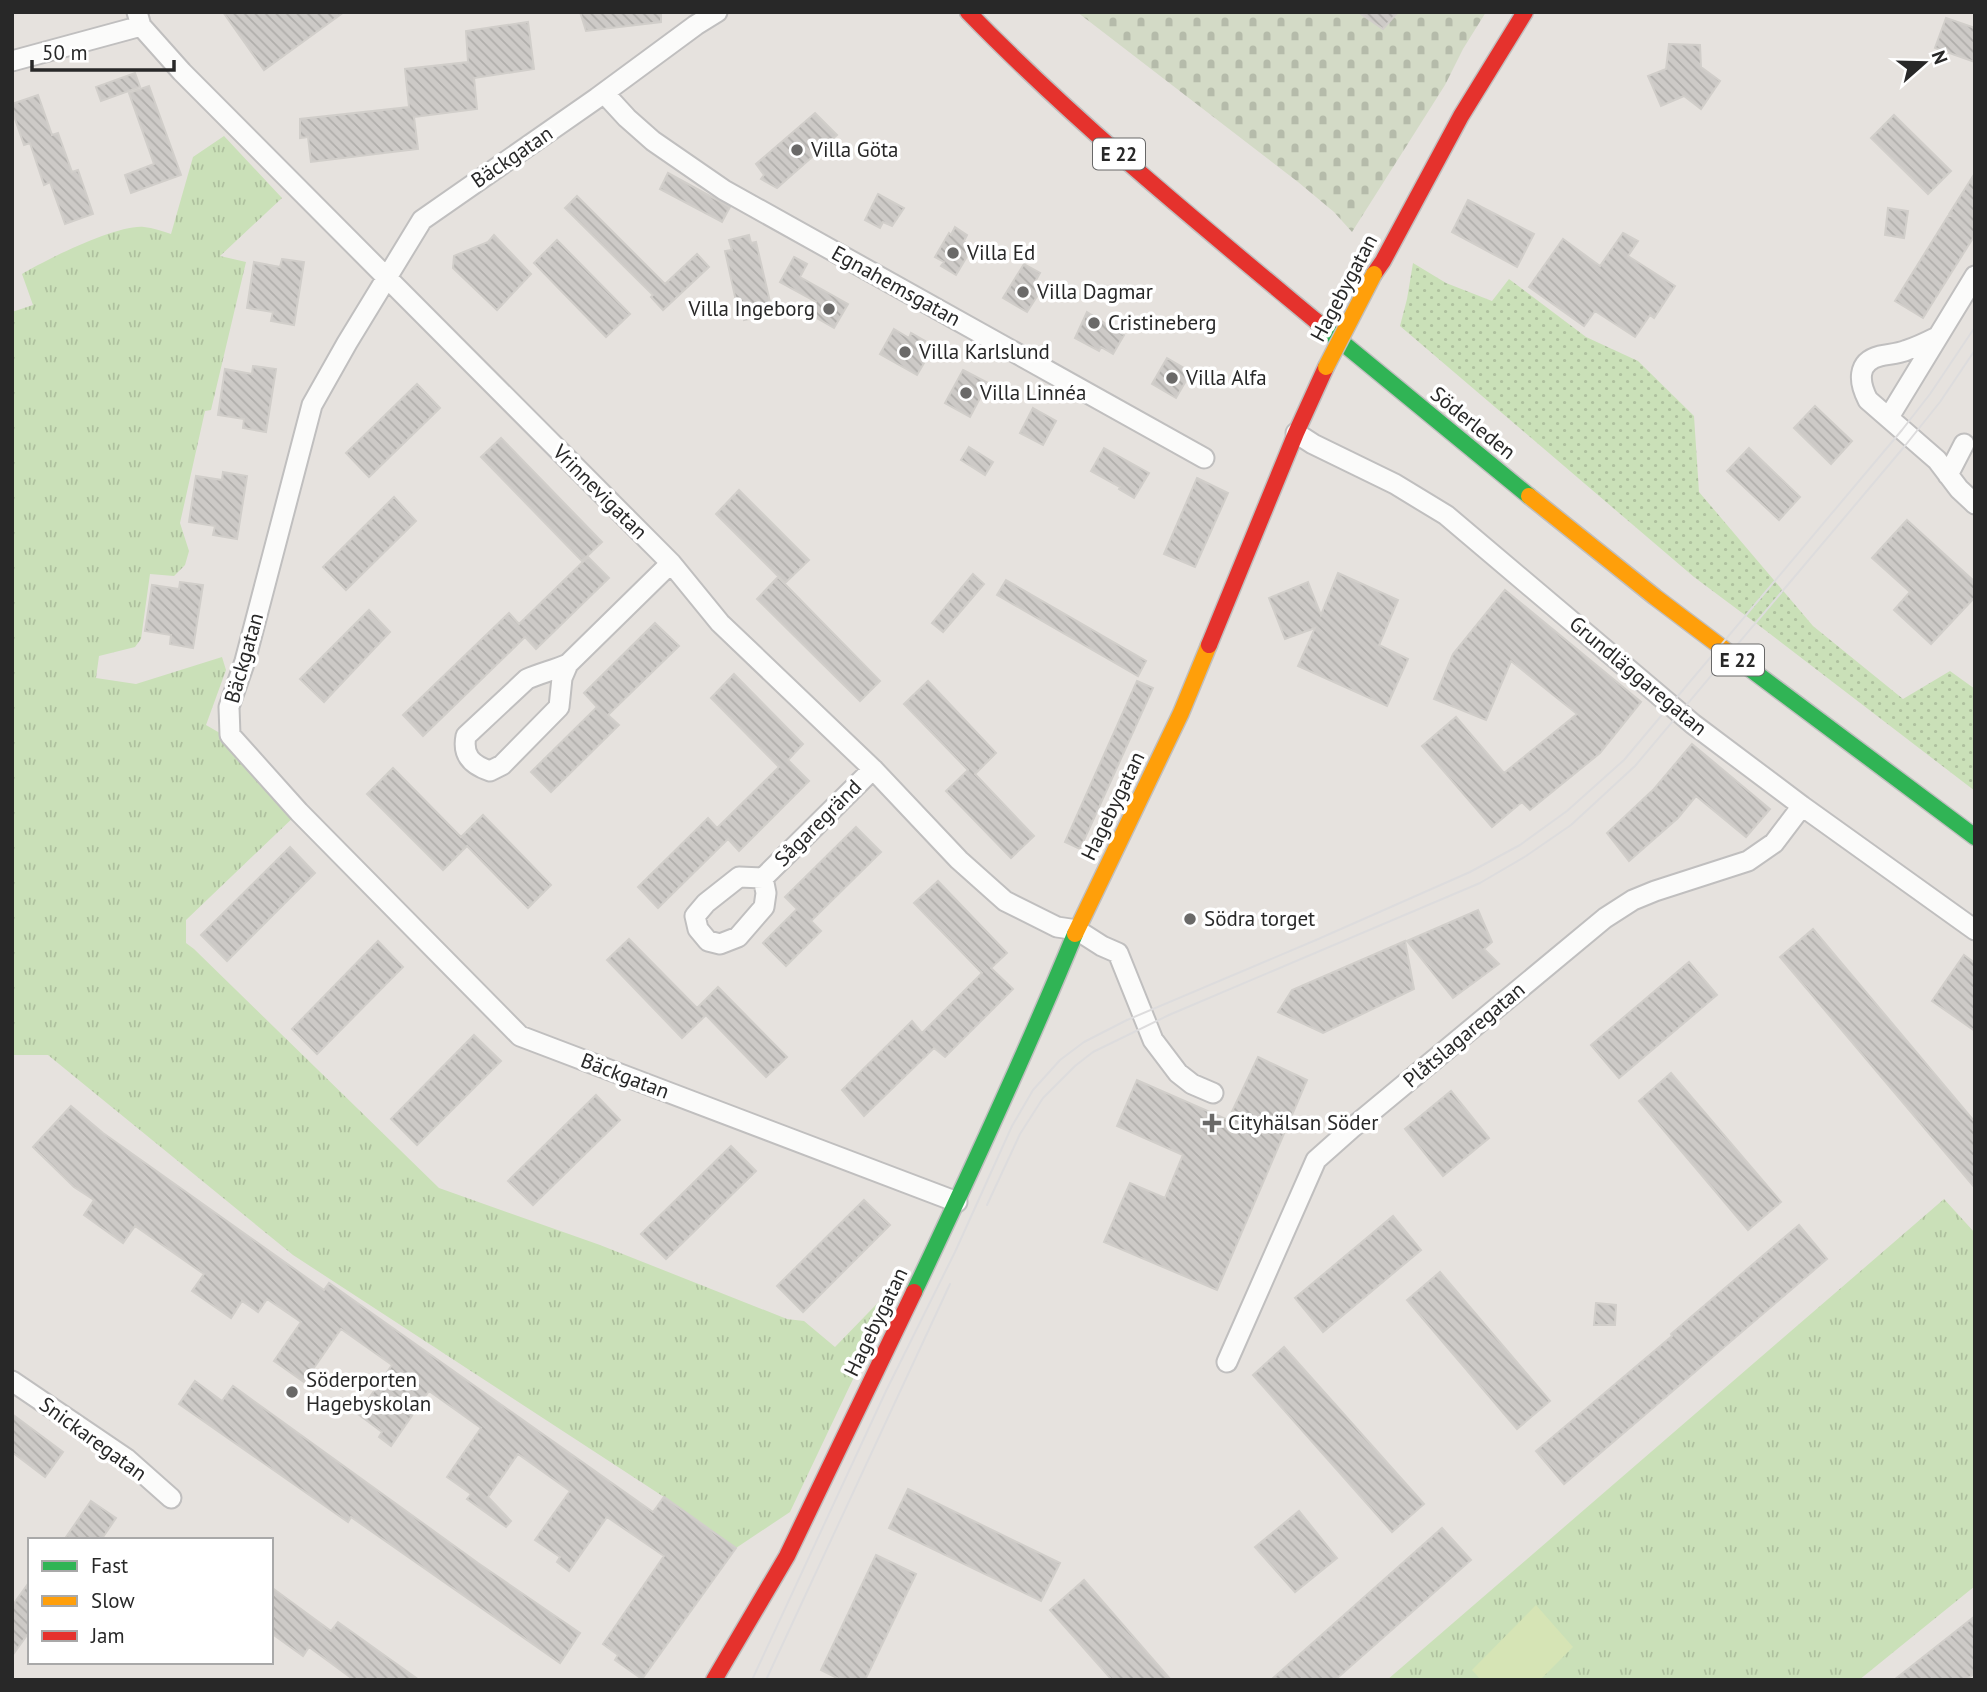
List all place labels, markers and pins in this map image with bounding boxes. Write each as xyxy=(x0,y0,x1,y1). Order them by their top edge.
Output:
place label: Villa Göta xyxy=(810,136,899,163)
marker: Villa Göta xyxy=(789,142,805,158)
place label: Villa Ed xyxy=(966,239,1035,266)
marker: Villa Ed xyxy=(945,245,961,261)
place label: Villa Dagmar xyxy=(1036,278,1153,305)
marker: Villa Dagmar xyxy=(1015,284,1031,300)
place label: Villa Ingeborg xyxy=(688,295,815,322)
marker: Villa Ingeborg xyxy=(821,301,837,317)
place label: Cristineberg xyxy=(1108,309,1217,336)
marker: Cristineberg xyxy=(1086,315,1102,331)
place label: Villa Karlslund xyxy=(918,338,1050,365)
marker: Villa Karlslund xyxy=(897,344,913,360)
place label: Villa Alfa xyxy=(1185,364,1267,391)
marker: Villa Alfa xyxy=(1164,370,1180,386)
place label: Villa Linnéa xyxy=(979,379,1086,406)
marker: Villa Linnéa xyxy=(958,385,974,401)
place label: Södra torget xyxy=(1204,905,1315,932)
marker: Södra torget xyxy=(1182,911,1198,927)
place label: Cityhälsan Söder xyxy=(1228,1109,1378,1136)
marker: Cityhälsan Söder xyxy=(1202,1113,1222,1133)
place label: Söderporten Hagebyskolan xyxy=(306,1366,431,1417)
marker: Söderporten Hagebyskolan xyxy=(284,1384,300,1400)

